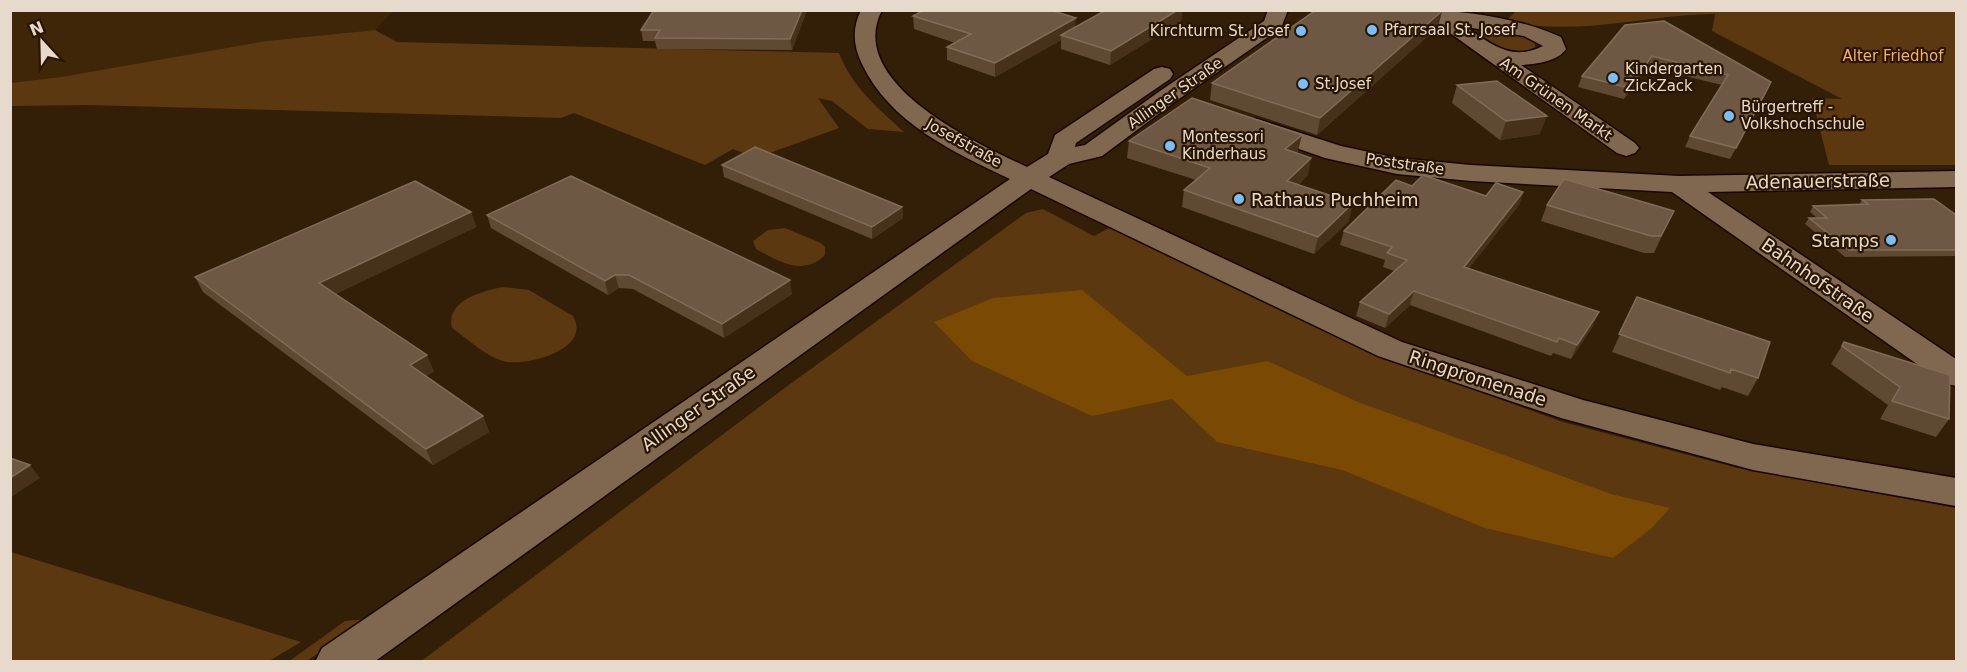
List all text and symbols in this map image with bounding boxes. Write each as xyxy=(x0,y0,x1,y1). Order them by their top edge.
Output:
north arrow xyxy=(12,12,72,72)
text: N xyxy=(27,17,46,40)
place label: Pfarrsaal St. Josef xyxy=(1384,21,1516,39)
place label: Kirchturm St. Josef xyxy=(1150,22,1290,40)
marker: Pfarrsaal St. Josef xyxy=(1365,23,1379,37)
marker: Kirchturm St. Josef xyxy=(1294,24,1308,38)
park label: Alter Friedhof xyxy=(1842,47,1944,65)
street label: Allinger Straße xyxy=(1124,54,1226,132)
street label: Am Grünen Markt xyxy=(1496,54,1616,145)
place label: Kindergarten ZickZack xyxy=(1625,60,1723,95)
marker: Kindergarten ZickZack xyxy=(1606,71,1620,85)
place label: St.Josef xyxy=(1315,75,1372,93)
marker: St.Josef xyxy=(1296,77,1310,91)
place label: Bürgertreff - Volkshochschule xyxy=(1741,98,1865,133)
marker: Bürgertreff - Volkshochschule xyxy=(1722,109,1736,123)
street label: Josefstraße xyxy=(922,114,1005,171)
place label: Montessori Kinderhaus xyxy=(1182,128,1266,163)
marker: Montessori Kinderhaus xyxy=(1163,139,1177,153)
street label: Poststraße xyxy=(1365,150,1445,178)
street label: Adenauerstraße xyxy=(1746,169,1890,193)
place label: Rathaus Puchheim xyxy=(1251,189,1418,210)
marker: Rathaus Puchheim xyxy=(1232,192,1246,206)
place label: Stamps xyxy=(1811,230,1879,251)
street label: Bahnhofstraße xyxy=(1758,233,1878,327)
marker: Stamps xyxy=(1884,233,1898,247)
street label: Ringpromenade xyxy=(1407,346,1549,410)
street label: Allinger Straße xyxy=(637,361,759,455)

